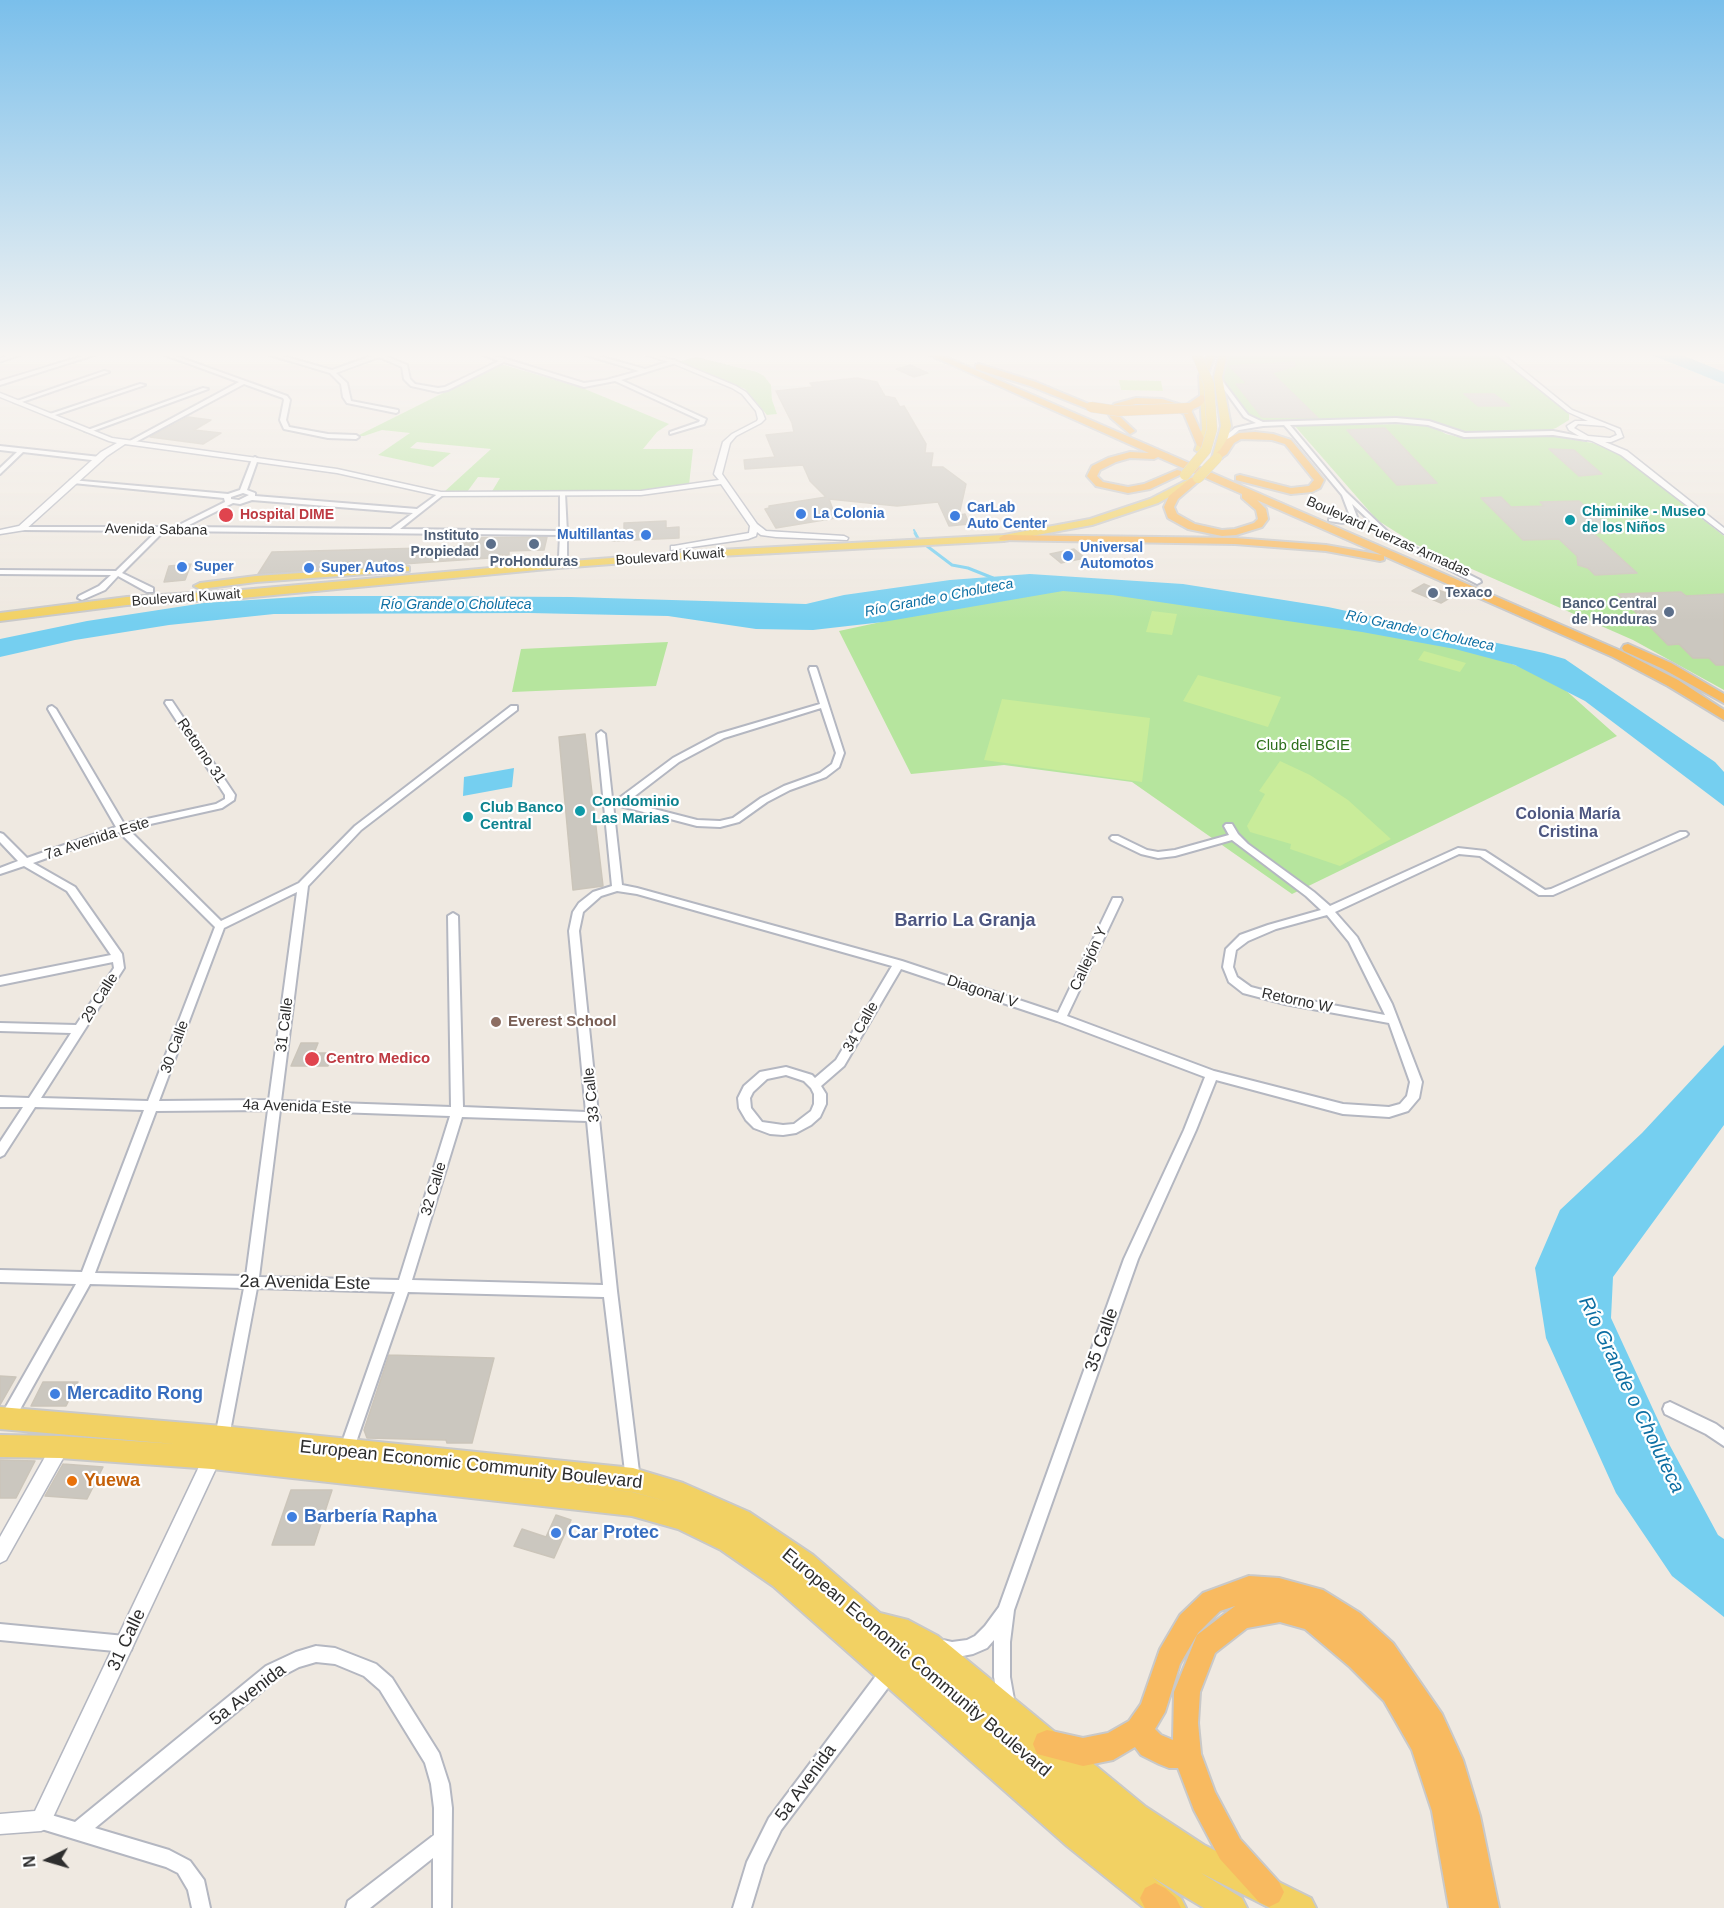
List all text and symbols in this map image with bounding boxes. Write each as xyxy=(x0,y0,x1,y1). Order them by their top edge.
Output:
street label: Boulevard Fuerzas Armadas xyxy=(1304,493,1472,581)
place label: CarLab Auto Center xyxy=(967,500,1047,532)
place label: Chiminike - Museo de los Niños xyxy=(1582,504,1706,536)
marker: Hospital DIME xyxy=(217,506,235,524)
place label: La Colonia xyxy=(813,506,885,522)
place label: Hospital DIME xyxy=(240,507,334,523)
marker: La Colonia xyxy=(794,507,808,521)
marker: CarLab Auto Center xyxy=(948,509,962,523)
marker: Chiminike - Museo de los Niños xyxy=(1563,513,1577,527)
street label: Avenida Sabana xyxy=(105,521,207,539)
place label: Multillantas xyxy=(557,527,634,543)
place label: Instituto Propiedad xyxy=(411,528,479,560)
marker: Multillantas xyxy=(639,528,653,542)
marker: Instituto Propiedad xyxy=(484,537,498,551)
marker: ProHonduras xyxy=(527,537,541,551)
place label: Universal Automotos xyxy=(1080,540,1154,572)
street label: Boulevard Kuwait xyxy=(615,545,725,569)
marker: Universal Automotos xyxy=(1061,549,1075,563)
place label: ProHonduras xyxy=(490,554,578,570)
place label: Super xyxy=(194,559,234,575)
marker: Super xyxy=(175,560,189,574)
place label: Super Autos xyxy=(321,560,404,576)
marker: Super Autos xyxy=(302,561,316,575)
water label: Río Grande o Choluteca xyxy=(863,575,1015,621)
place label: Texaco xyxy=(1445,585,1492,601)
street label: Boulevard Kuwait xyxy=(131,586,241,610)
marker: Texaco xyxy=(1426,586,1440,600)
place label: Banco Central de Honduras xyxy=(1562,596,1657,628)
water label: Río Grande o Choluteca xyxy=(381,597,531,613)
marker: Banco Central de Honduras xyxy=(1662,605,1676,619)
water label: Río Grande o Choluteca xyxy=(1344,607,1496,655)
street label: Retorno 31 xyxy=(173,715,229,787)
park label: Club del BCIE xyxy=(1256,737,1350,755)
place label: Condominio Las Marias xyxy=(592,793,679,828)
place label: Club Banco Central xyxy=(480,799,563,834)
marker: Condominio Las Marias xyxy=(573,804,587,818)
district label: Colonia María Cristina xyxy=(1516,805,1620,843)
marker: Club Banco Central xyxy=(461,810,475,824)
street label: 7a Avenida Este xyxy=(42,814,152,864)
district label: Barrio La Granja xyxy=(894,910,1036,932)
street label: Callejón Y xyxy=(1066,924,1112,994)
street label: 29 Calle xyxy=(78,970,122,1026)
street label: Diagonal V xyxy=(944,972,1020,1012)
street label: Retorno W xyxy=(1260,985,1334,1017)
street label: 31 Calle xyxy=(273,997,297,1053)
street label: 34 Calle xyxy=(839,999,883,1055)
place label: Everest School xyxy=(508,1013,616,1031)
marker: Everest School xyxy=(489,1015,503,1029)
street label: 30 Calle xyxy=(157,1018,193,1076)
marker: Centro Medico xyxy=(303,1050,321,1068)
place label: Centro Medico xyxy=(326,1050,430,1068)
street label: 33 Calle xyxy=(580,1067,604,1123)
street label: 4a Avenida Este xyxy=(242,1096,352,1118)
street label: 32 Calle xyxy=(417,1160,451,1218)
street label: 2a Avenida Este xyxy=(239,1271,371,1295)
water label: Río Grande o Choluteca xyxy=(1573,1293,1689,1497)
street label: 35 Calle xyxy=(1081,1305,1123,1375)
place label: Mercadito Rong xyxy=(67,1383,203,1405)
marker: Mercadito Rong xyxy=(48,1387,62,1401)
street label: European Economic Community Boulevard xyxy=(299,1436,643,1494)
place label: Yuewa xyxy=(84,1470,140,1492)
marker: Yuewa xyxy=(65,1474,79,1488)
place label: Barbería Rapha xyxy=(304,1506,437,1528)
marker: Barbería Rapha xyxy=(285,1510,299,1524)
place label: Car Protec xyxy=(568,1522,659,1544)
marker: Car Protec xyxy=(549,1526,563,1540)
street label: European Economic Community Boulevard xyxy=(777,1544,1055,1782)
street label: 31 Calle xyxy=(103,1606,151,1674)
street label: 5a Avenida xyxy=(206,1659,290,1731)
street label: 5a Avenida xyxy=(771,1740,841,1826)
north arrow xyxy=(18,1830,78,1890)
text: N xyxy=(21,1855,39,1868)

